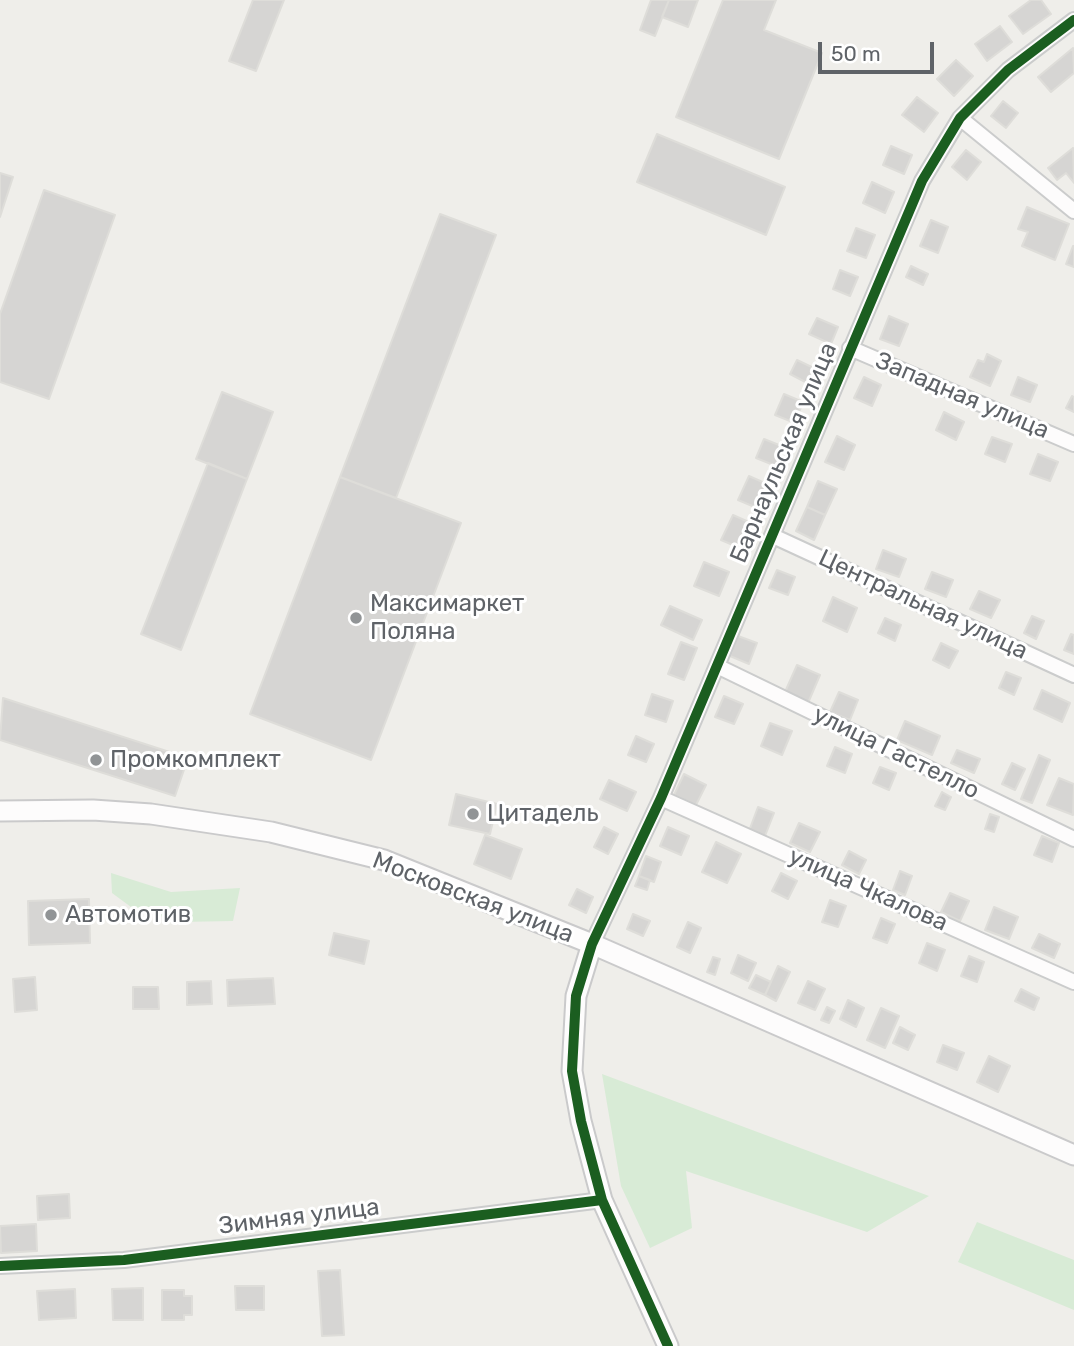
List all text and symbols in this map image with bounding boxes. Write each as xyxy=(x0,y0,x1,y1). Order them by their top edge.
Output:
scale bar xyxy=(822,28,937,72)
text: 50 m xyxy=(831,41,881,66)
street label: Барнаульская улица xyxy=(725,339,843,567)
street label: Западная улица xyxy=(871,346,1053,446)
street label: Центральная улица xyxy=(814,544,1032,666)
place label: Максимаркет Поляна xyxy=(370,590,524,646)
marker: Максимаркет Поляна xyxy=(348,610,364,626)
street label: улица Гастелло xyxy=(808,700,984,806)
place label: Промкомплект xyxy=(110,746,281,774)
marker: Промкомплект xyxy=(88,752,104,768)
place label: Цитадель xyxy=(487,800,598,828)
marker: Цитадель xyxy=(465,806,481,822)
street label: улица Чкалова xyxy=(784,842,952,938)
street label: Московская улица xyxy=(368,846,578,950)
place label: Автомотив xyxy=(65,901,191,929)
marker: Автомотив xyxy=(43,907,59,923)
street label: Зимняя улица xyxy=(217,1193,381,1241)

